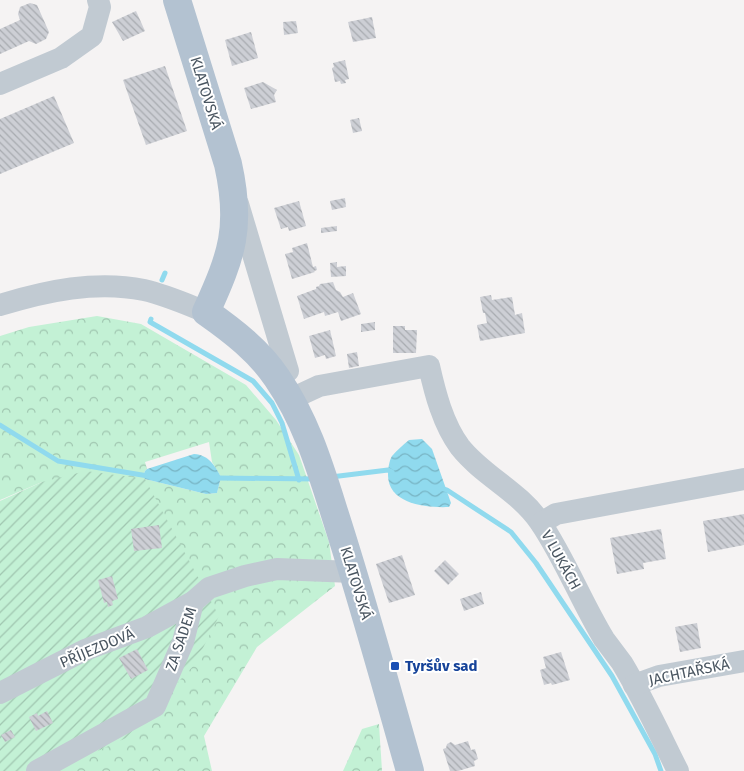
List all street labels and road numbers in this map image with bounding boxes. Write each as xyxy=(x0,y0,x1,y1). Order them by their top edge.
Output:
street label: KLATOVSKÁ xyxy=(186,54,226,132)
street label: V LUKÁCH xyxy=(537,527,585,593)
street label: KLATOVSKÁ xyxy=(336,544,376,622)
street label: ZA SADEM xyxy=(162,605,200,673)
street label: PŘÍJEZDOVÁ xyxy=(57,624,137,672)
street label: JACHTAŘSKÁ xyxy=(647,655,731,689)

